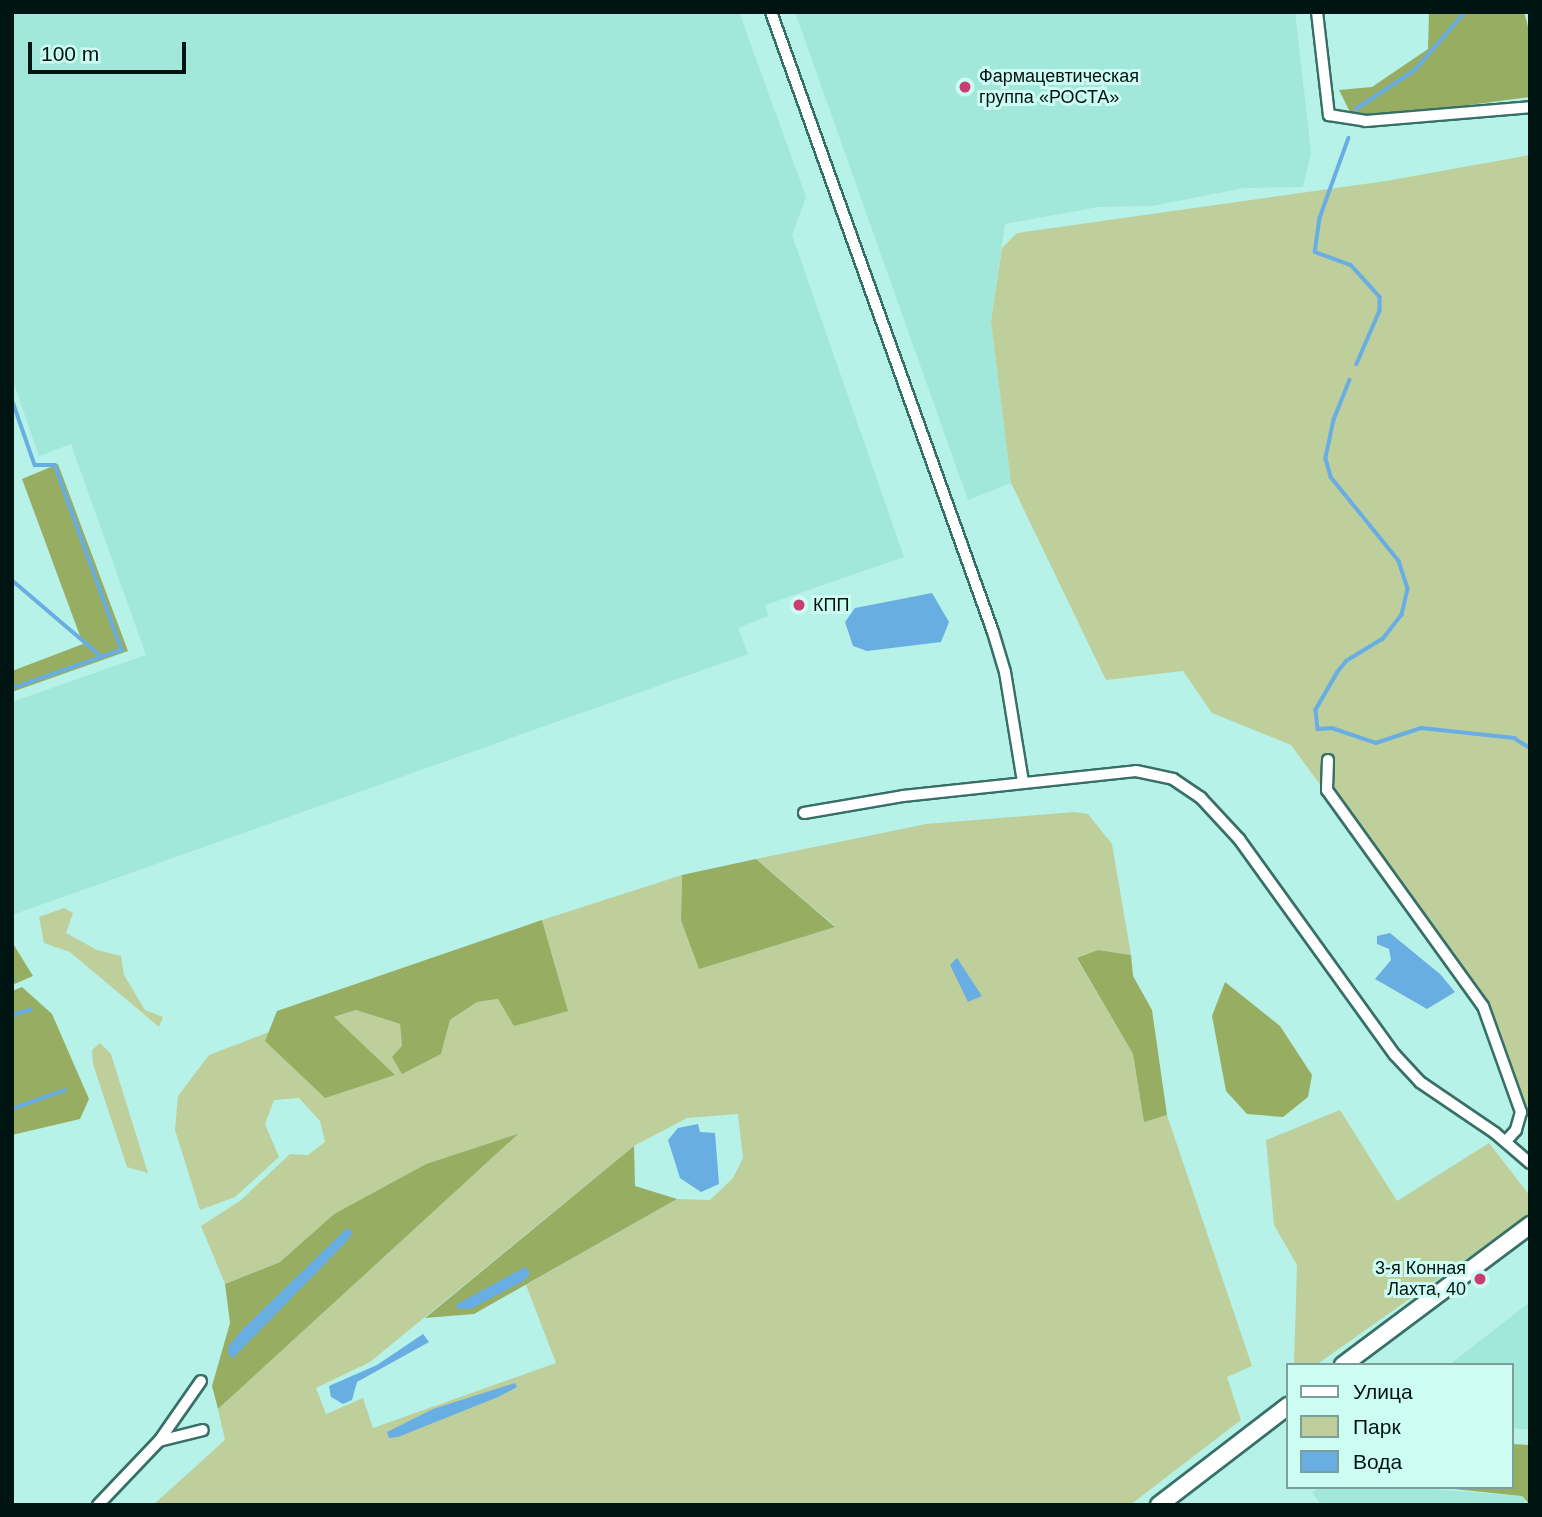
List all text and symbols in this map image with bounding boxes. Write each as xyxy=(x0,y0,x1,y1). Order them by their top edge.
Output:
scale bar xyxy=(32,28,189,72)
text: 100 m xyxy=(41,42,99,65)
place label: Фармацевтическая группа «РОСТА» xyxy=(979,66,1139,108)
marker: Фармацевтическая группа «РОСТА» xyxy=(957,79,973,95)
place label: КПП xyxy=(813,594,849,616)
marker: КПП xyxy=(791,597,807,613)
place label: 3-я Конная Лахта, 40 xyxy=(1375,1258,1466,1300)
marker: 3-я Конная Лахта, 40 xyxy=(1472,1271,1488,1287)
legend xyxy=(1286,1363,1514,1489)
text: Улица xyxy=(1353,1380,1413,1403)
text: Парк xyxy=(1353,1415,1401,1438)
text: Вода xyxy=(1353,1450,1402,1473)

